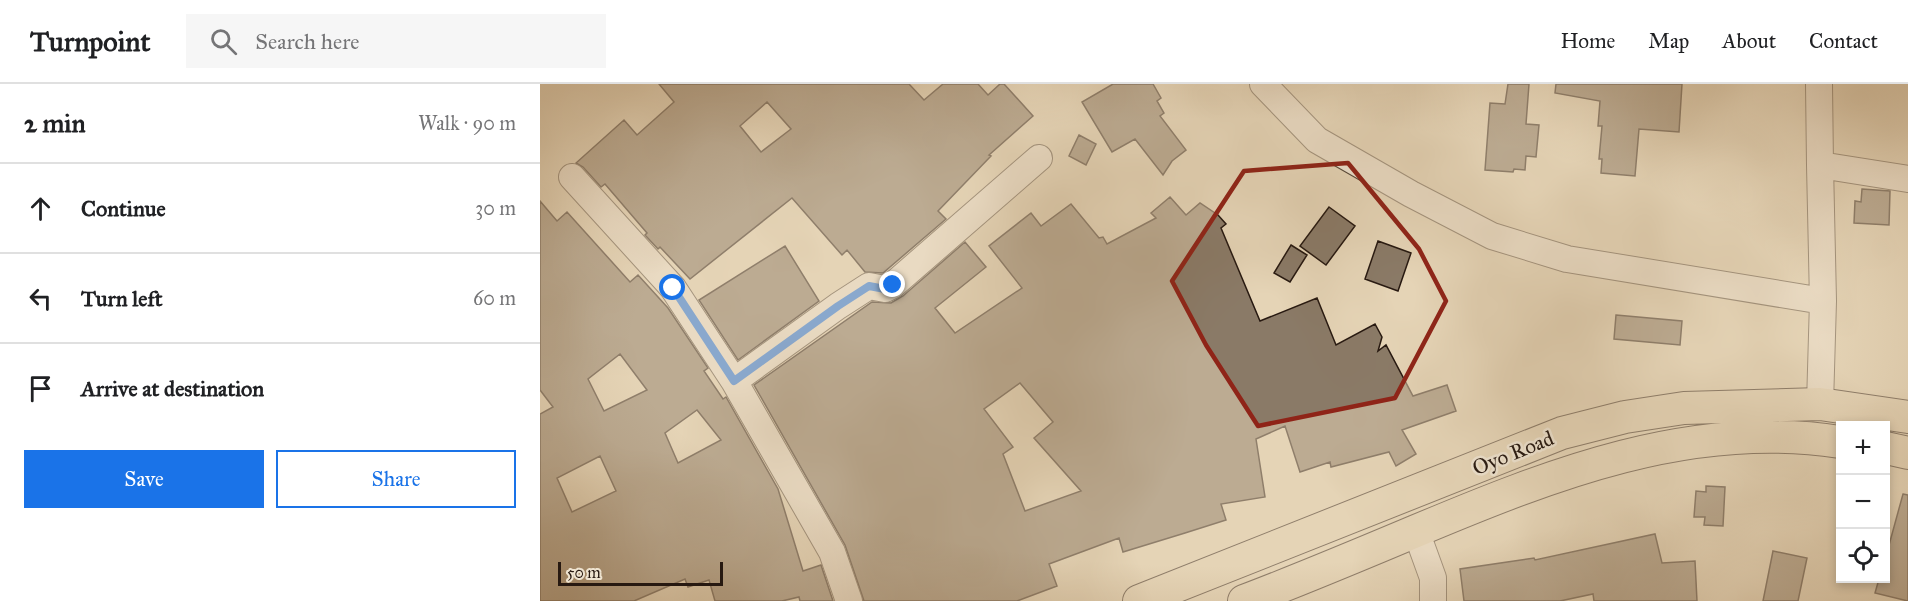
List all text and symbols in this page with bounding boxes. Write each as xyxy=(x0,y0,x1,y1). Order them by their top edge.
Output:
search box xyxy=(186,14,606,68)
text: Turnpoint xyxy=(30,24,150,59)
icon: search xyxy=(207,25,240,58)
text: Search here xyxy=(255,28,359,55)
text: Home xyxy=(1560,28,1615,54)
text: Map xyxy=(1648,28,1689,54)
text: About xyxy=(1722,28,1776,54)
text: Contact xyxy=(1809,28,1878,54)
text: 2 min xyxy=(24,107,85,139)
text: Walk · 90 m xyxy=(418,111,516,135)
icon: ahead xyxy=(24,192,57,225)
text: Continue xyxy=(81,195,166,222)
text: 30 m xyxy=(475,196,516,220)
route end xyxy=(879,271,905,297)
route start xyxy=(659,274,685,300)
icon: left xyxy=(24,282,57,315)
text: Turn left xyxy=(81,285,163,312)
text: 60 m xyxy=(473,286,516,310)
icon: arrive xyxy=(24,372,57,405)
text: Arrive at destination xyxy=(81,375,264,402)
map controls xyxy=(1836,421,1890,583)
button: + xyxy=(1836,421,1890,475)
street label: Oyo Road xyxy=(1468,425,1558,481)
button: Save xyxy=(24,450,264,508)
button: Share xyxy=(276,450,516,508)
button: − xyxy=(1836,475,1890,529)
button: locate xyxy=(1836,529,1890,583)
scale bar xyxy=(558,559,723,586)
text: 50 m xyxy=(567,563,601,582)

